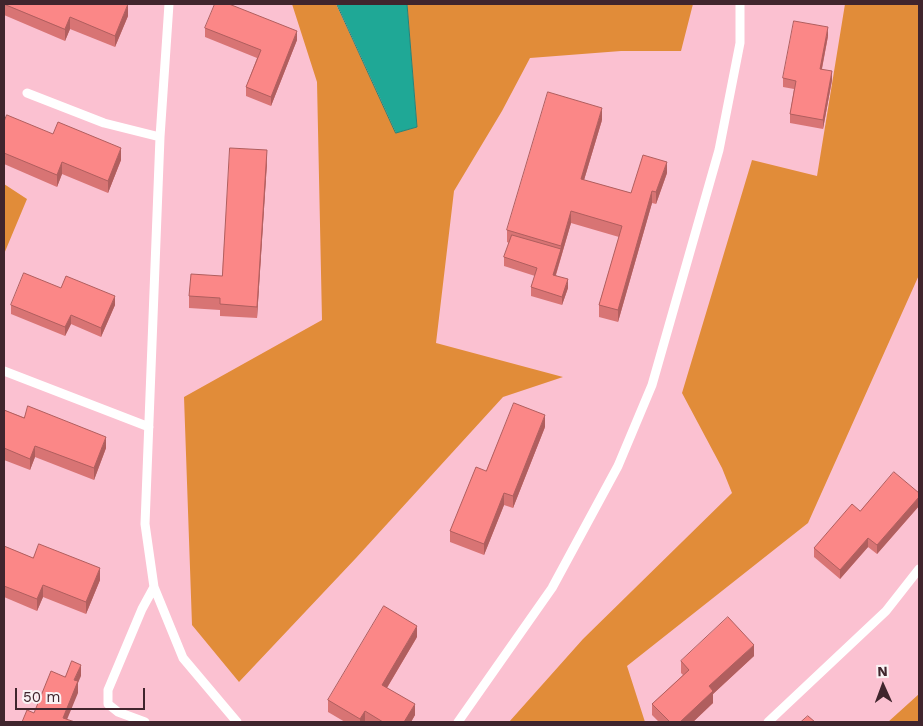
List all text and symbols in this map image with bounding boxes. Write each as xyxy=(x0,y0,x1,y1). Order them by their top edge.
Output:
north arrow xyxy=(858,661,908,711)
text: N xyxy=(877,663,888,679)
scale bar xyxy=(18,678,148,710)
text: 50 m xyxy=(23,688,60,706)

